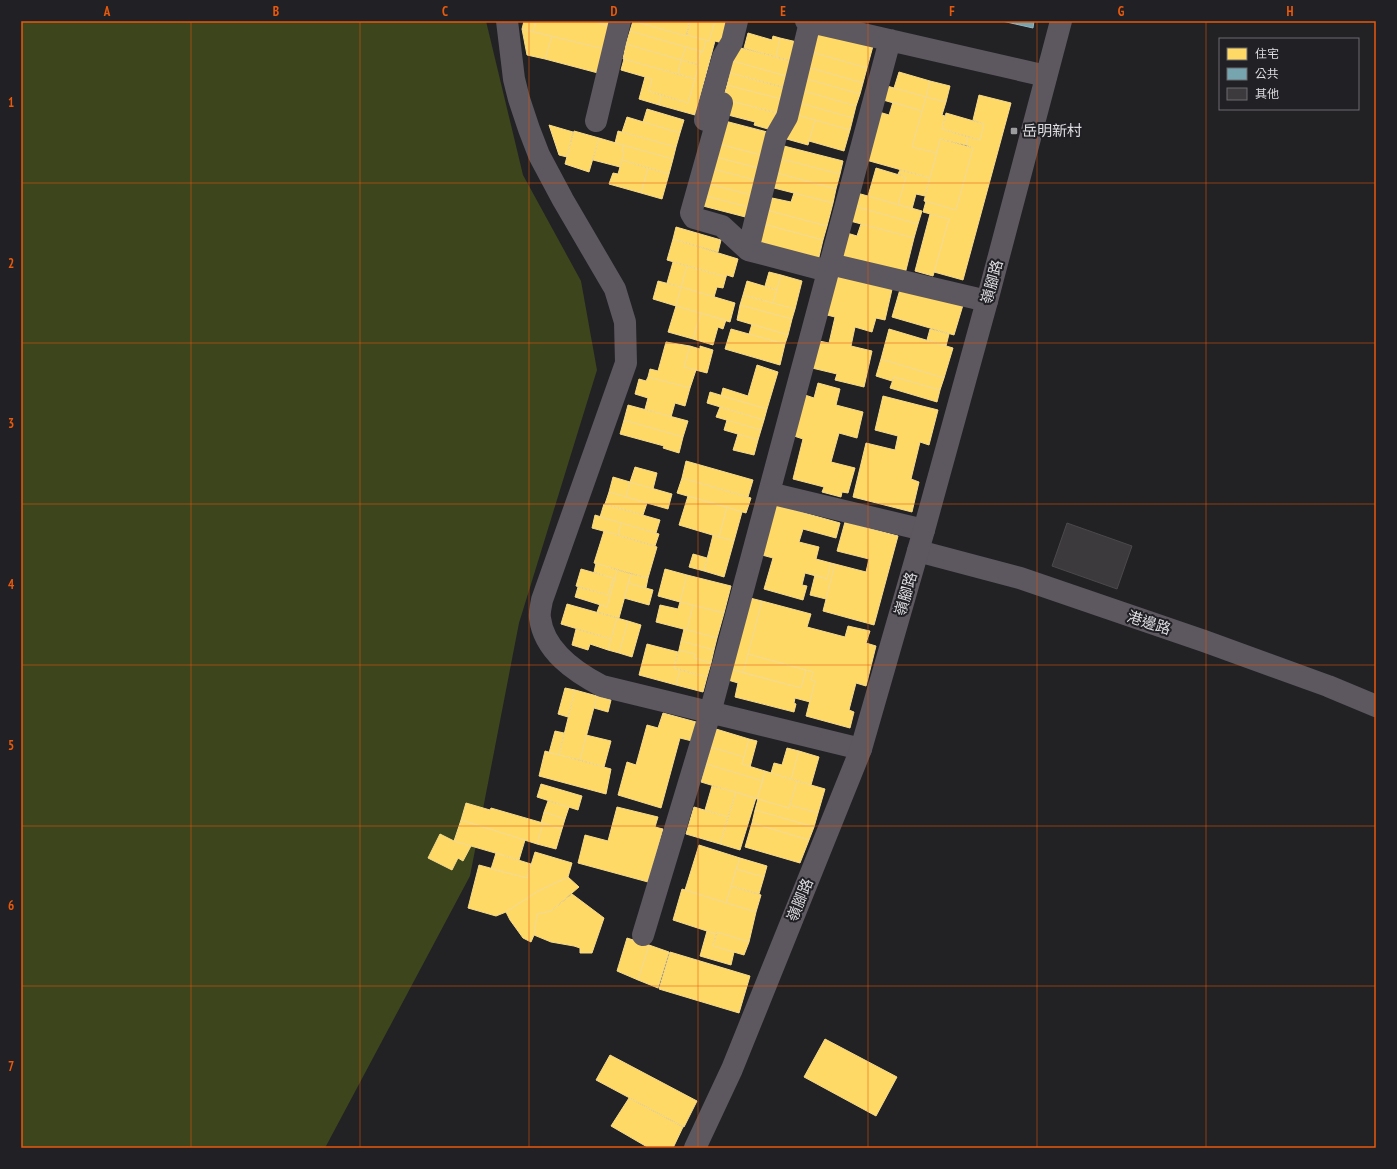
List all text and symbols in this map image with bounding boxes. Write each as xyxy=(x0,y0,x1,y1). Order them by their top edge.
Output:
text: A xyxy=(103,3,111,20)
text: B xyxy=(273,3,279,20)
text: C xyxy=(442,3,448,20)
text: D xyxy=(611,3,618,20)
text: E xyxy=(780,3,786,20)
text: F xyxy=(949,3,955,20)
text: G xyxy=(1118,3,1125,20)
text: H xyxy=(1287,3,1294,20)
legend xyxy=(1219,38,1359,110)
text: 住宅 xyxy=(1255,46,1279,61)
text: 公共 xyxy=(1255,66,1279,81)
text: 其他 xyxy=(1255,86,1279,101)
text: 1 xyxy=(8,94,14,111)
place label: 岳明新村 xyxy=(1022,121,1082,140)
marker: 岳明新村 xyxy=(1009,126,1019,136)
text: 2 xyxy=(8,255,14,272)
street label: 嶺腳路 xyxy=(977,258,1007,306)
text: 3 xyxy=(8,415,14,432)
street label: 嶺腳路 xyxy=(890,570,921,618)
text: 4 xyxy=(8,576,15,593)
street label: 港邊路 xyxy=(1125,607,1173,639)
text: 5 xyxy=(8,737,14,754)
street label: 嶺腳路 xyxy=(782,875,817,924)
text: 6 xyxy=(8,897,14,914)
text: 7 xyxy=(8,1058,14,1075)

